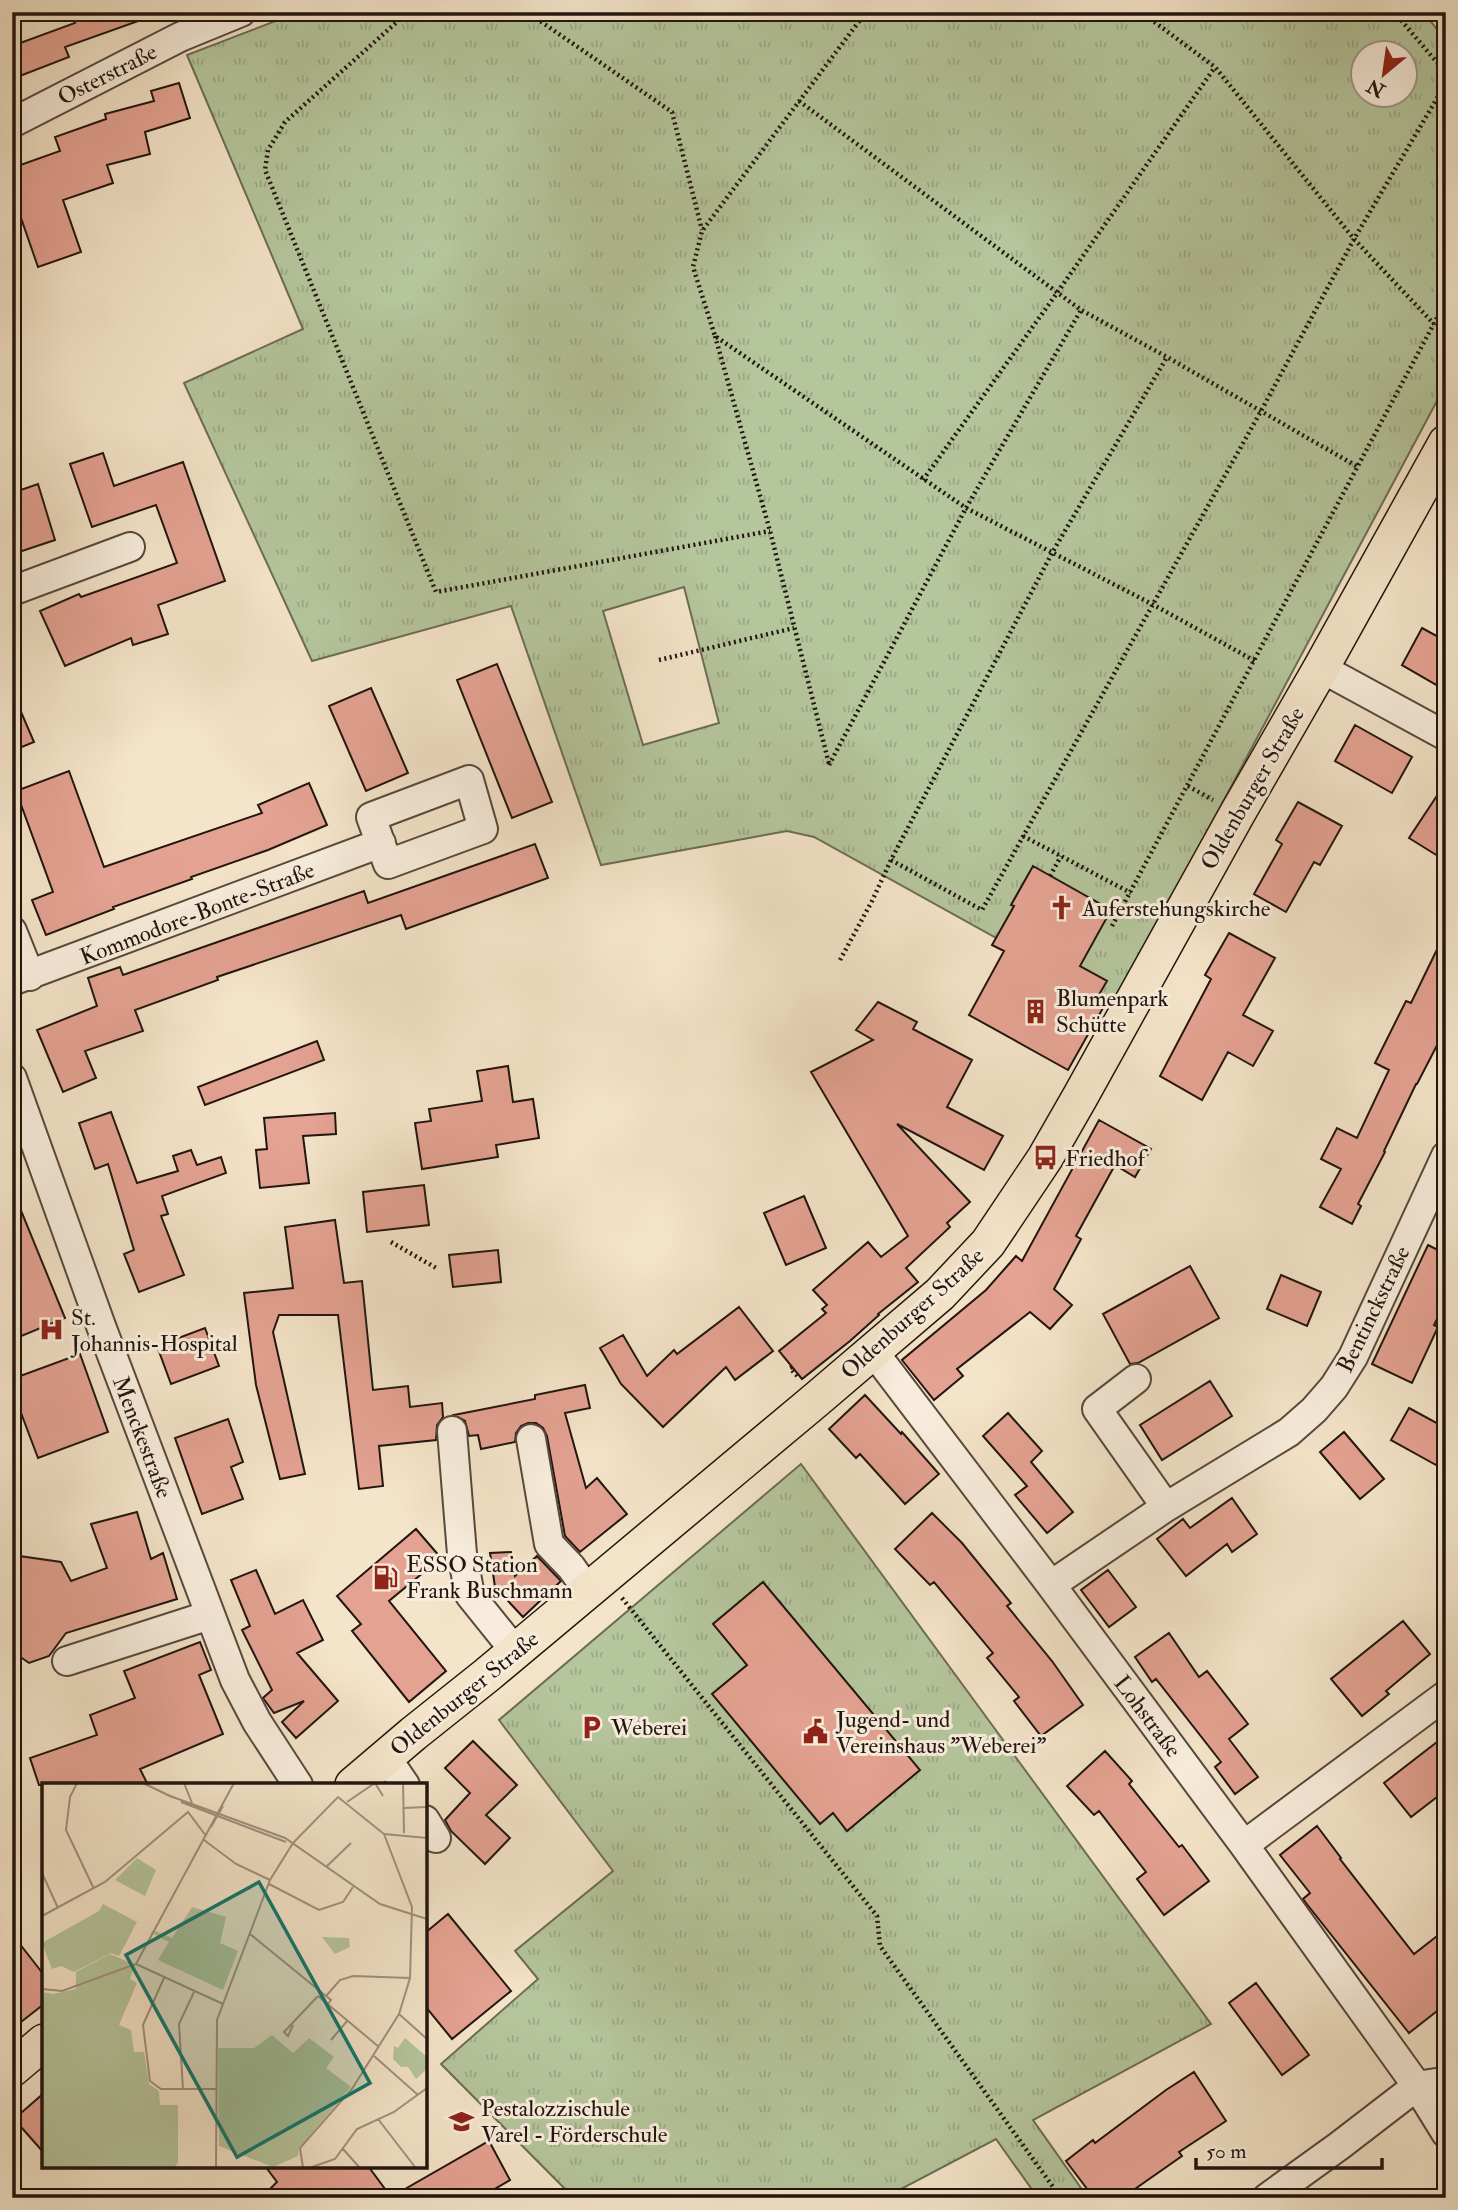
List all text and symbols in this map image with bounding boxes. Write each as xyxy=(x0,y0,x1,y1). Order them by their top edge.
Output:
street label: Osterstraße xyxy=(53,37,162,112)
north arrow xyxy=(1350,38,1420,108)
text: N xyxy=(1362,73,1390,103)
street label: Oldenburger Straße xyxy=(1194,701,1311,875)
street label: Kommodore-Bonte-Straße xyxy=(76,855,319,972)
church icon: Auferstehungskirche xyxy=(1048,894,1076,922)
place label: Auferstehungskirche xyxy=(1081,894,1271,923)
place label: Blumenpark Schütte xyxy=(1056,984,1168,1039)
building icon: Blumenpark Schütte xyxy=(1022,997,1050,1025)
bus stop icon: Friedhof xyxy=(1031,1144,1059,1172)
place label: Friedhof xyxy=(1065,1144,1149,1173)
street label: Oldenburger Straße xyxy=(835,1241,990,1385)
street label: Bentinckstraße xyxy=(1330,1241,1417,1377)
place label: St. Johannis-Hospital xyxy=(70,1303,238,1359)
hospital icon: St. Johannis-Hospital xyxy=(37,1316,65,1344)
street label: Menckestraße xyxy=(106,1372,179,1503)
place label: ESSO Station Frank Buschmann xyxy=(406,1550,573,1605)
fuel station icon: ESSO Station Frank Buschmann xyxy=(372,1563,400,1591)
street label: Oldenburger Straße xyxy=(384,1624,545,1762)
street label: Lohstraße xyxy=(1107,1670,1188,1763)
place label: Jugend- und Vereinshaus "Weberei" xyxy=(835,1705,1046,1760)
parking icon: Weberei xyxy=(577,1713,605,1741)
place label: Weberei xyxy=(610,1713,687,1742)
public building icon: Jugend- und Vereinshaus "Weberei" xyxy=(802,1718,830,1746)
inset map xyxy=(42,1783,427,2168)
place label: Pestalozzischule Varel - Förderschule xyxy=(481,2094,668,2149)
school or university icon: Pestalozzischule Varel - Förderschule xyxy=(447,2107,475,2135)
scale bar xyxy=(1196,2126,1381,2170)
text: 50 m xyxy=(1206,2138,1247,2165)

